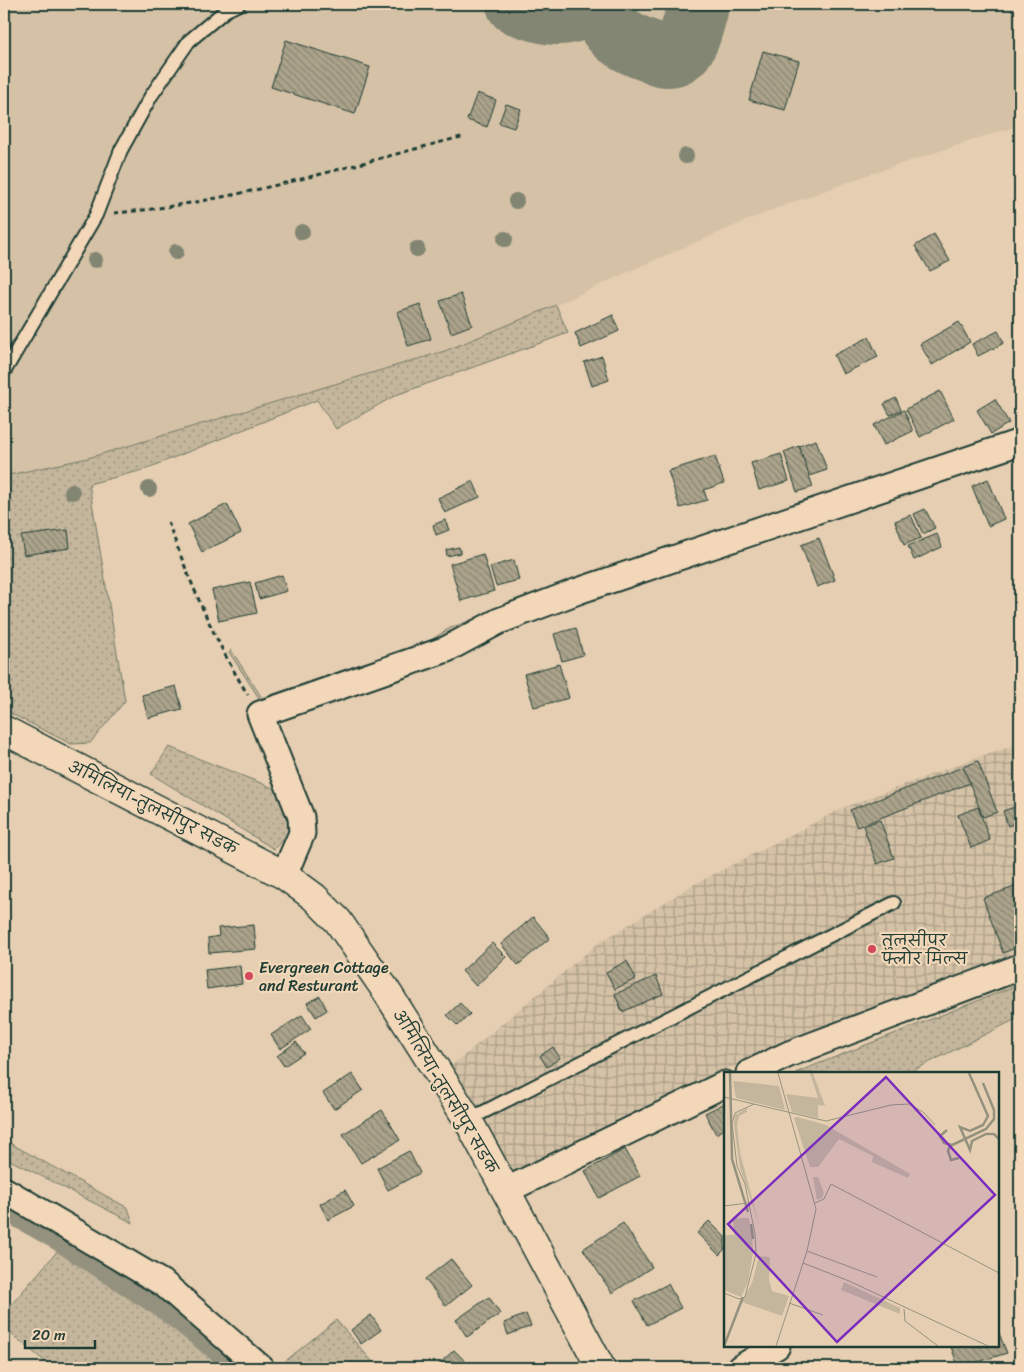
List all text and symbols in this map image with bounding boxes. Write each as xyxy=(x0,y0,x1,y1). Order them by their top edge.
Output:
street label: अमिलिया-तुलसीपुर सडक xyxy=(63,752,244,864)
place label: तुलसीपुर फ्लोर मिल्स xyxy=(881,926,969,973)
marker: तुलसीपुर फ्लोर मिल्स xyxy=(866,943,878,955)
place label: Evergreen Cottage and Resturant xyxy=(259,953,389,1000)
marker: Evergreen Cottage and Resturant xyxy=(243,970,255,982)
street label: अमिलिया-तुलसीपुर सडक xyxy=(385,1003,507,1180)
inset map xyxy=(724,1072,999,1347)
scale bar xyxy=(25,1317,95,1349)
text: 20 m xyxy=(32,1322,66,1348)

